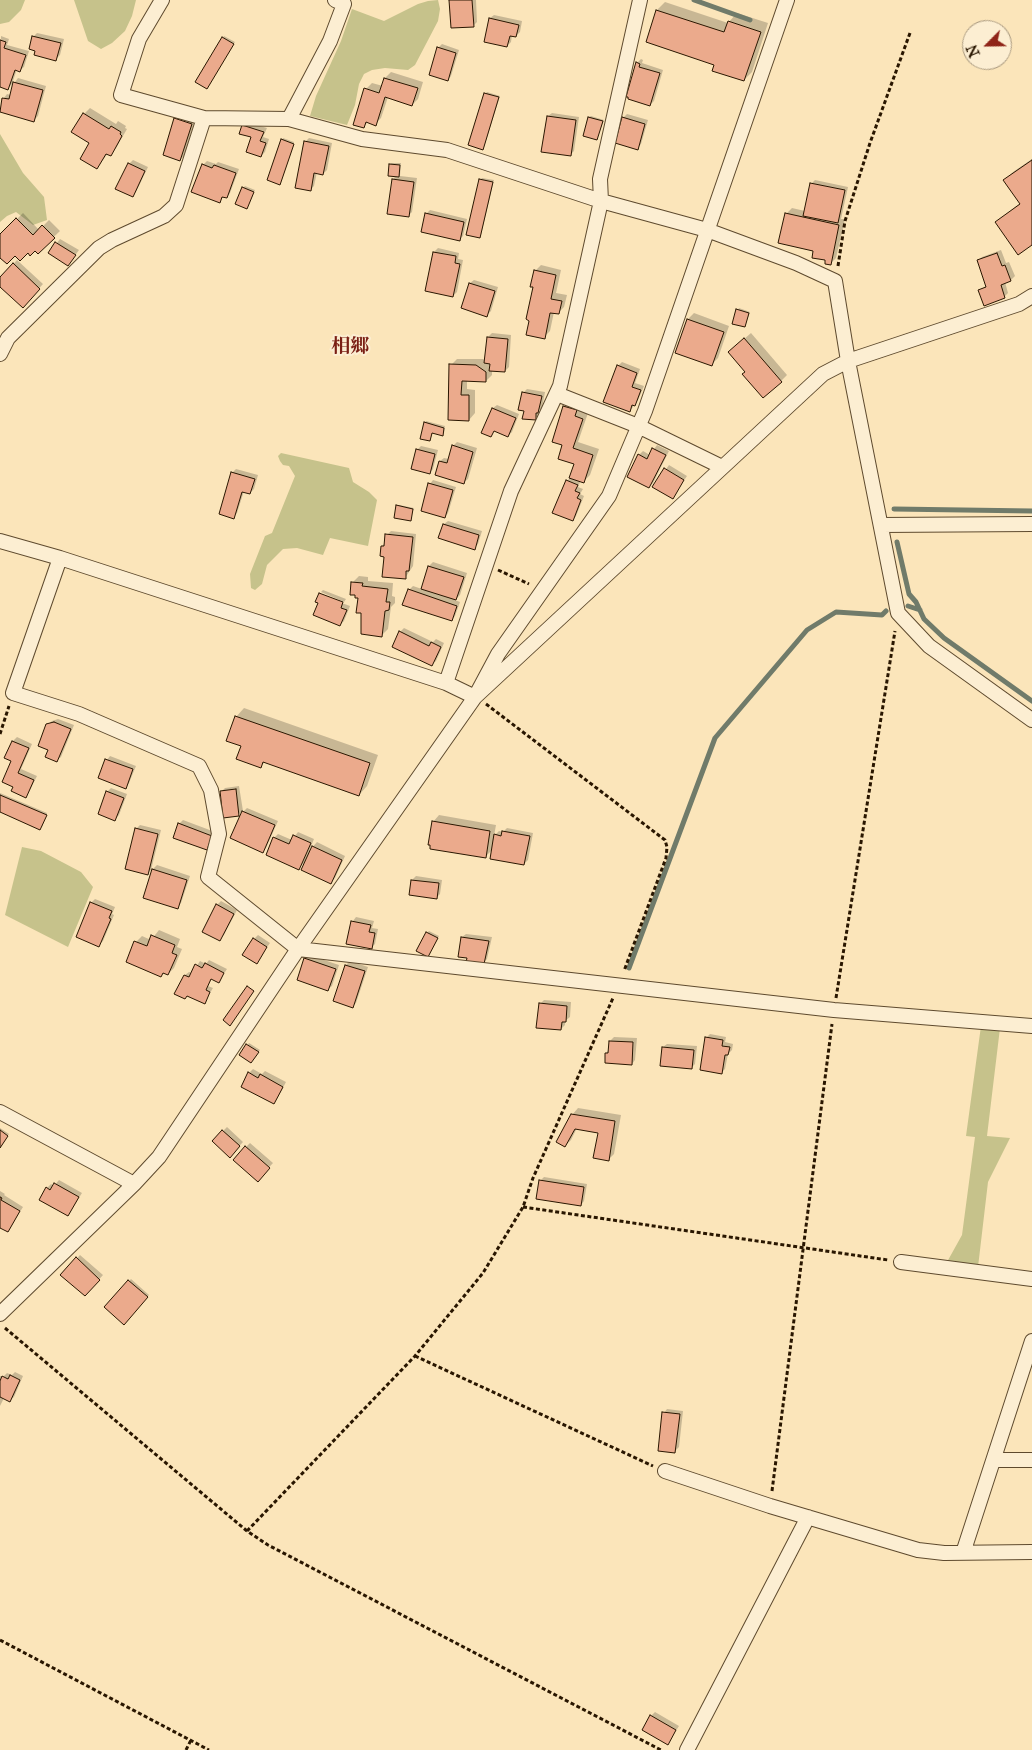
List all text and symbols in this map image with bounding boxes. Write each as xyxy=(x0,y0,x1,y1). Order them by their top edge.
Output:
north arrow xyxy=(962,20,1012,70)
text: N xyxy=(964,42,984,59)
district label: 相郷 xyxy=(331,336,369,358)

